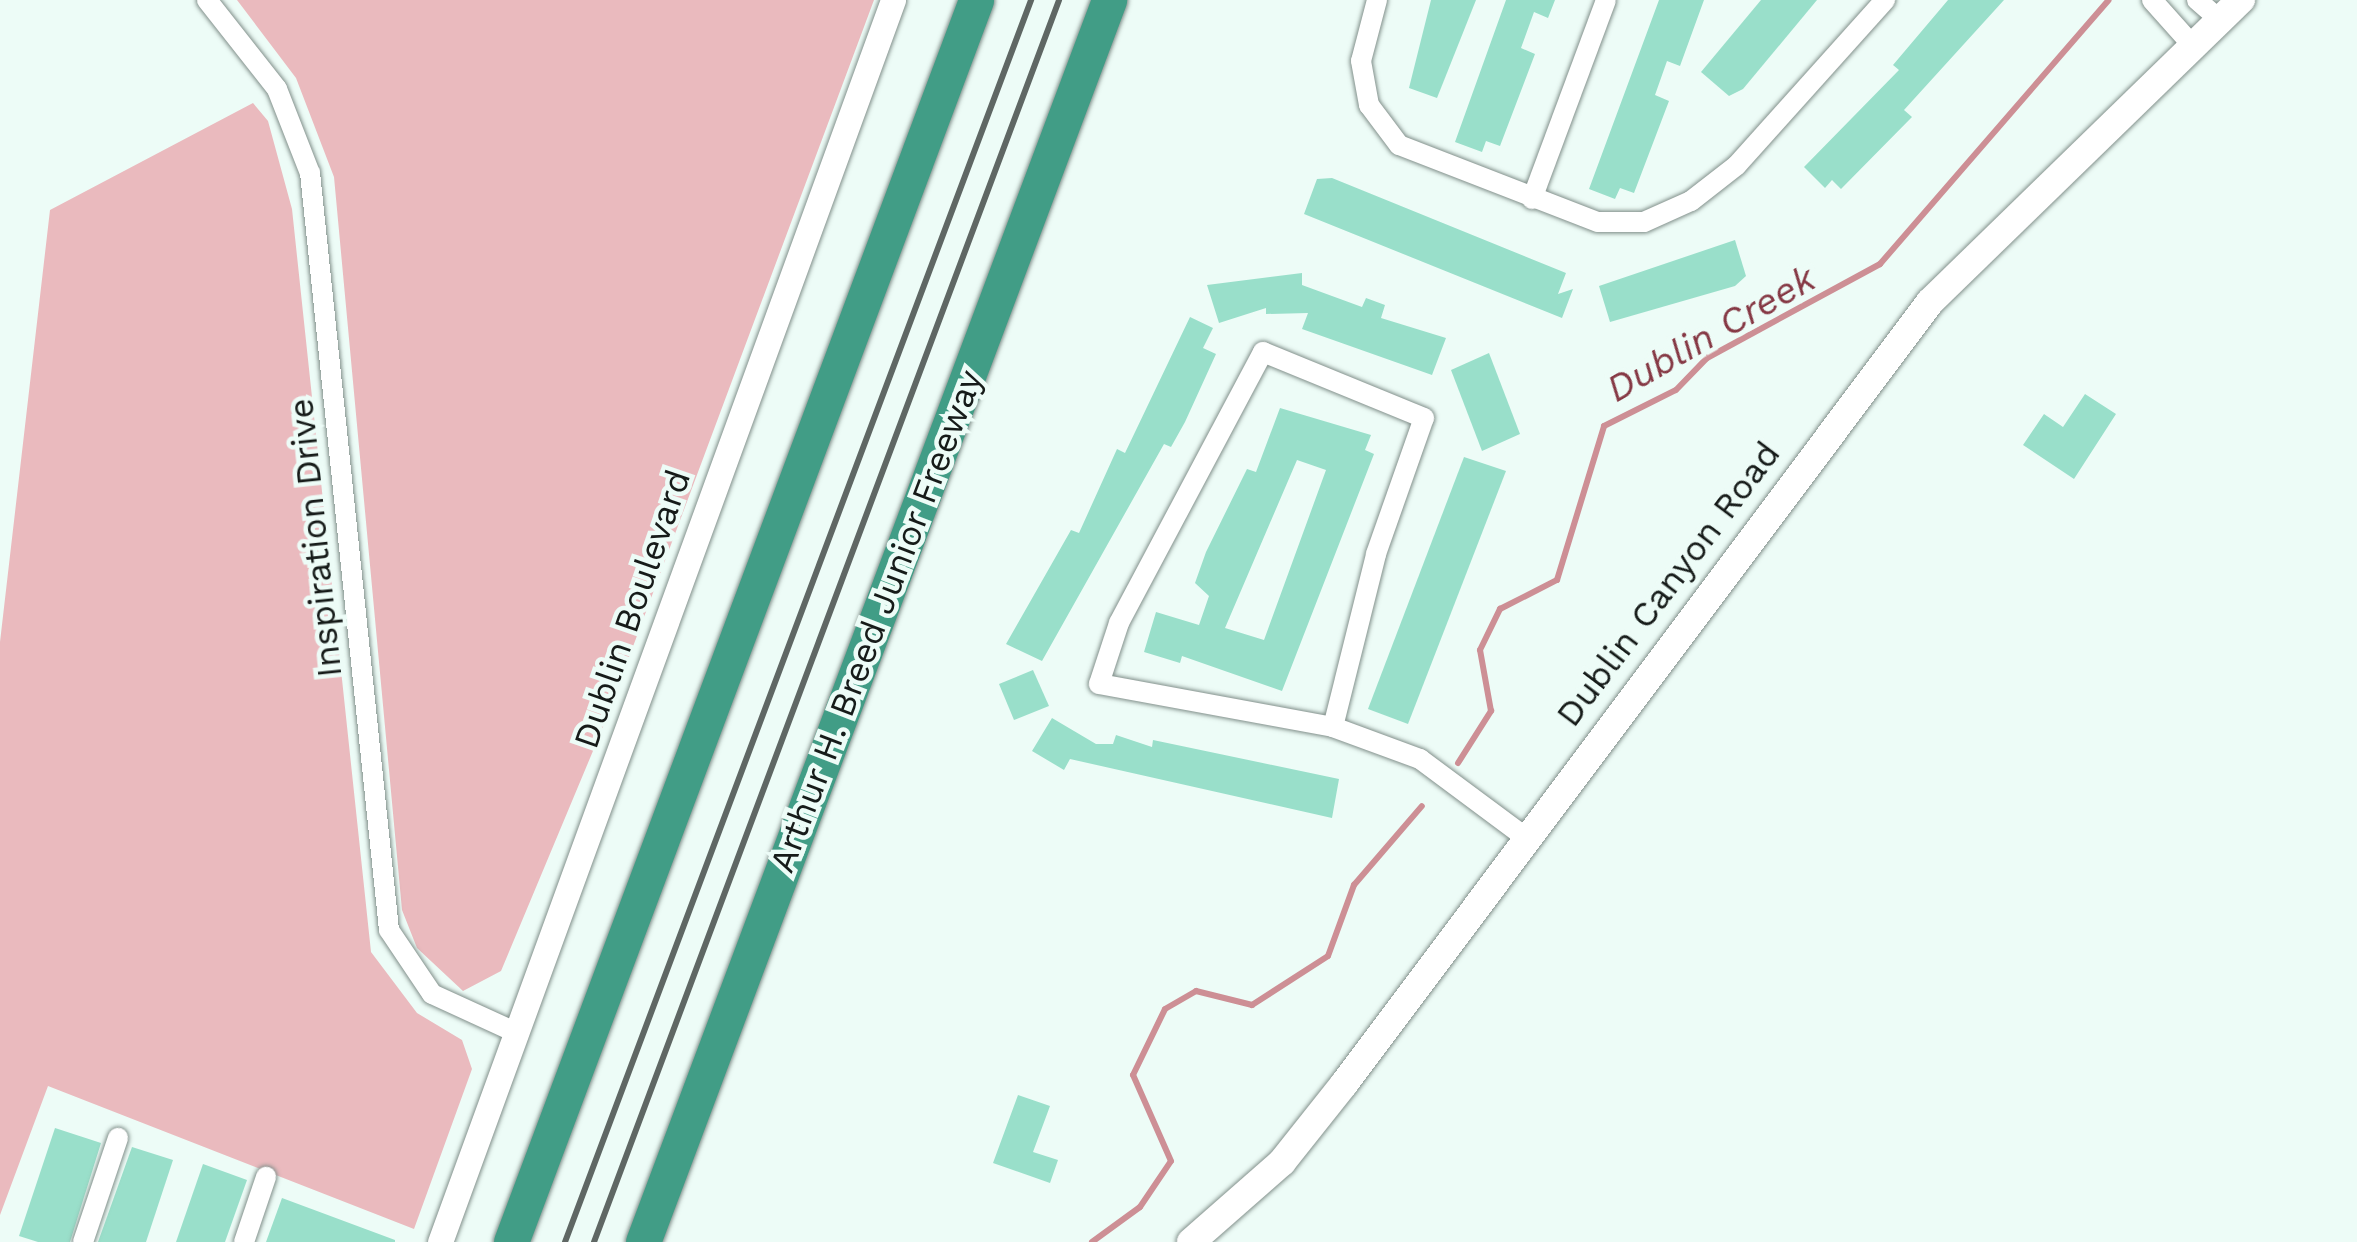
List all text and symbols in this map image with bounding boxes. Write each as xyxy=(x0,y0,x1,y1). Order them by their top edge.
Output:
water label: Dublin Creek xyxy=(1598,256,1824,412)
street label: Arthur H. Breed Junior Freeway xyxy=(760,363,992,879)
street label: Inspiration Drive xyxy=(279,397,351,679)
street label: Dublin Canyon Road xyxy=(1547,433,1789,735)
street label: Dublin Boulevard xyxy=(565,464,699,754)

